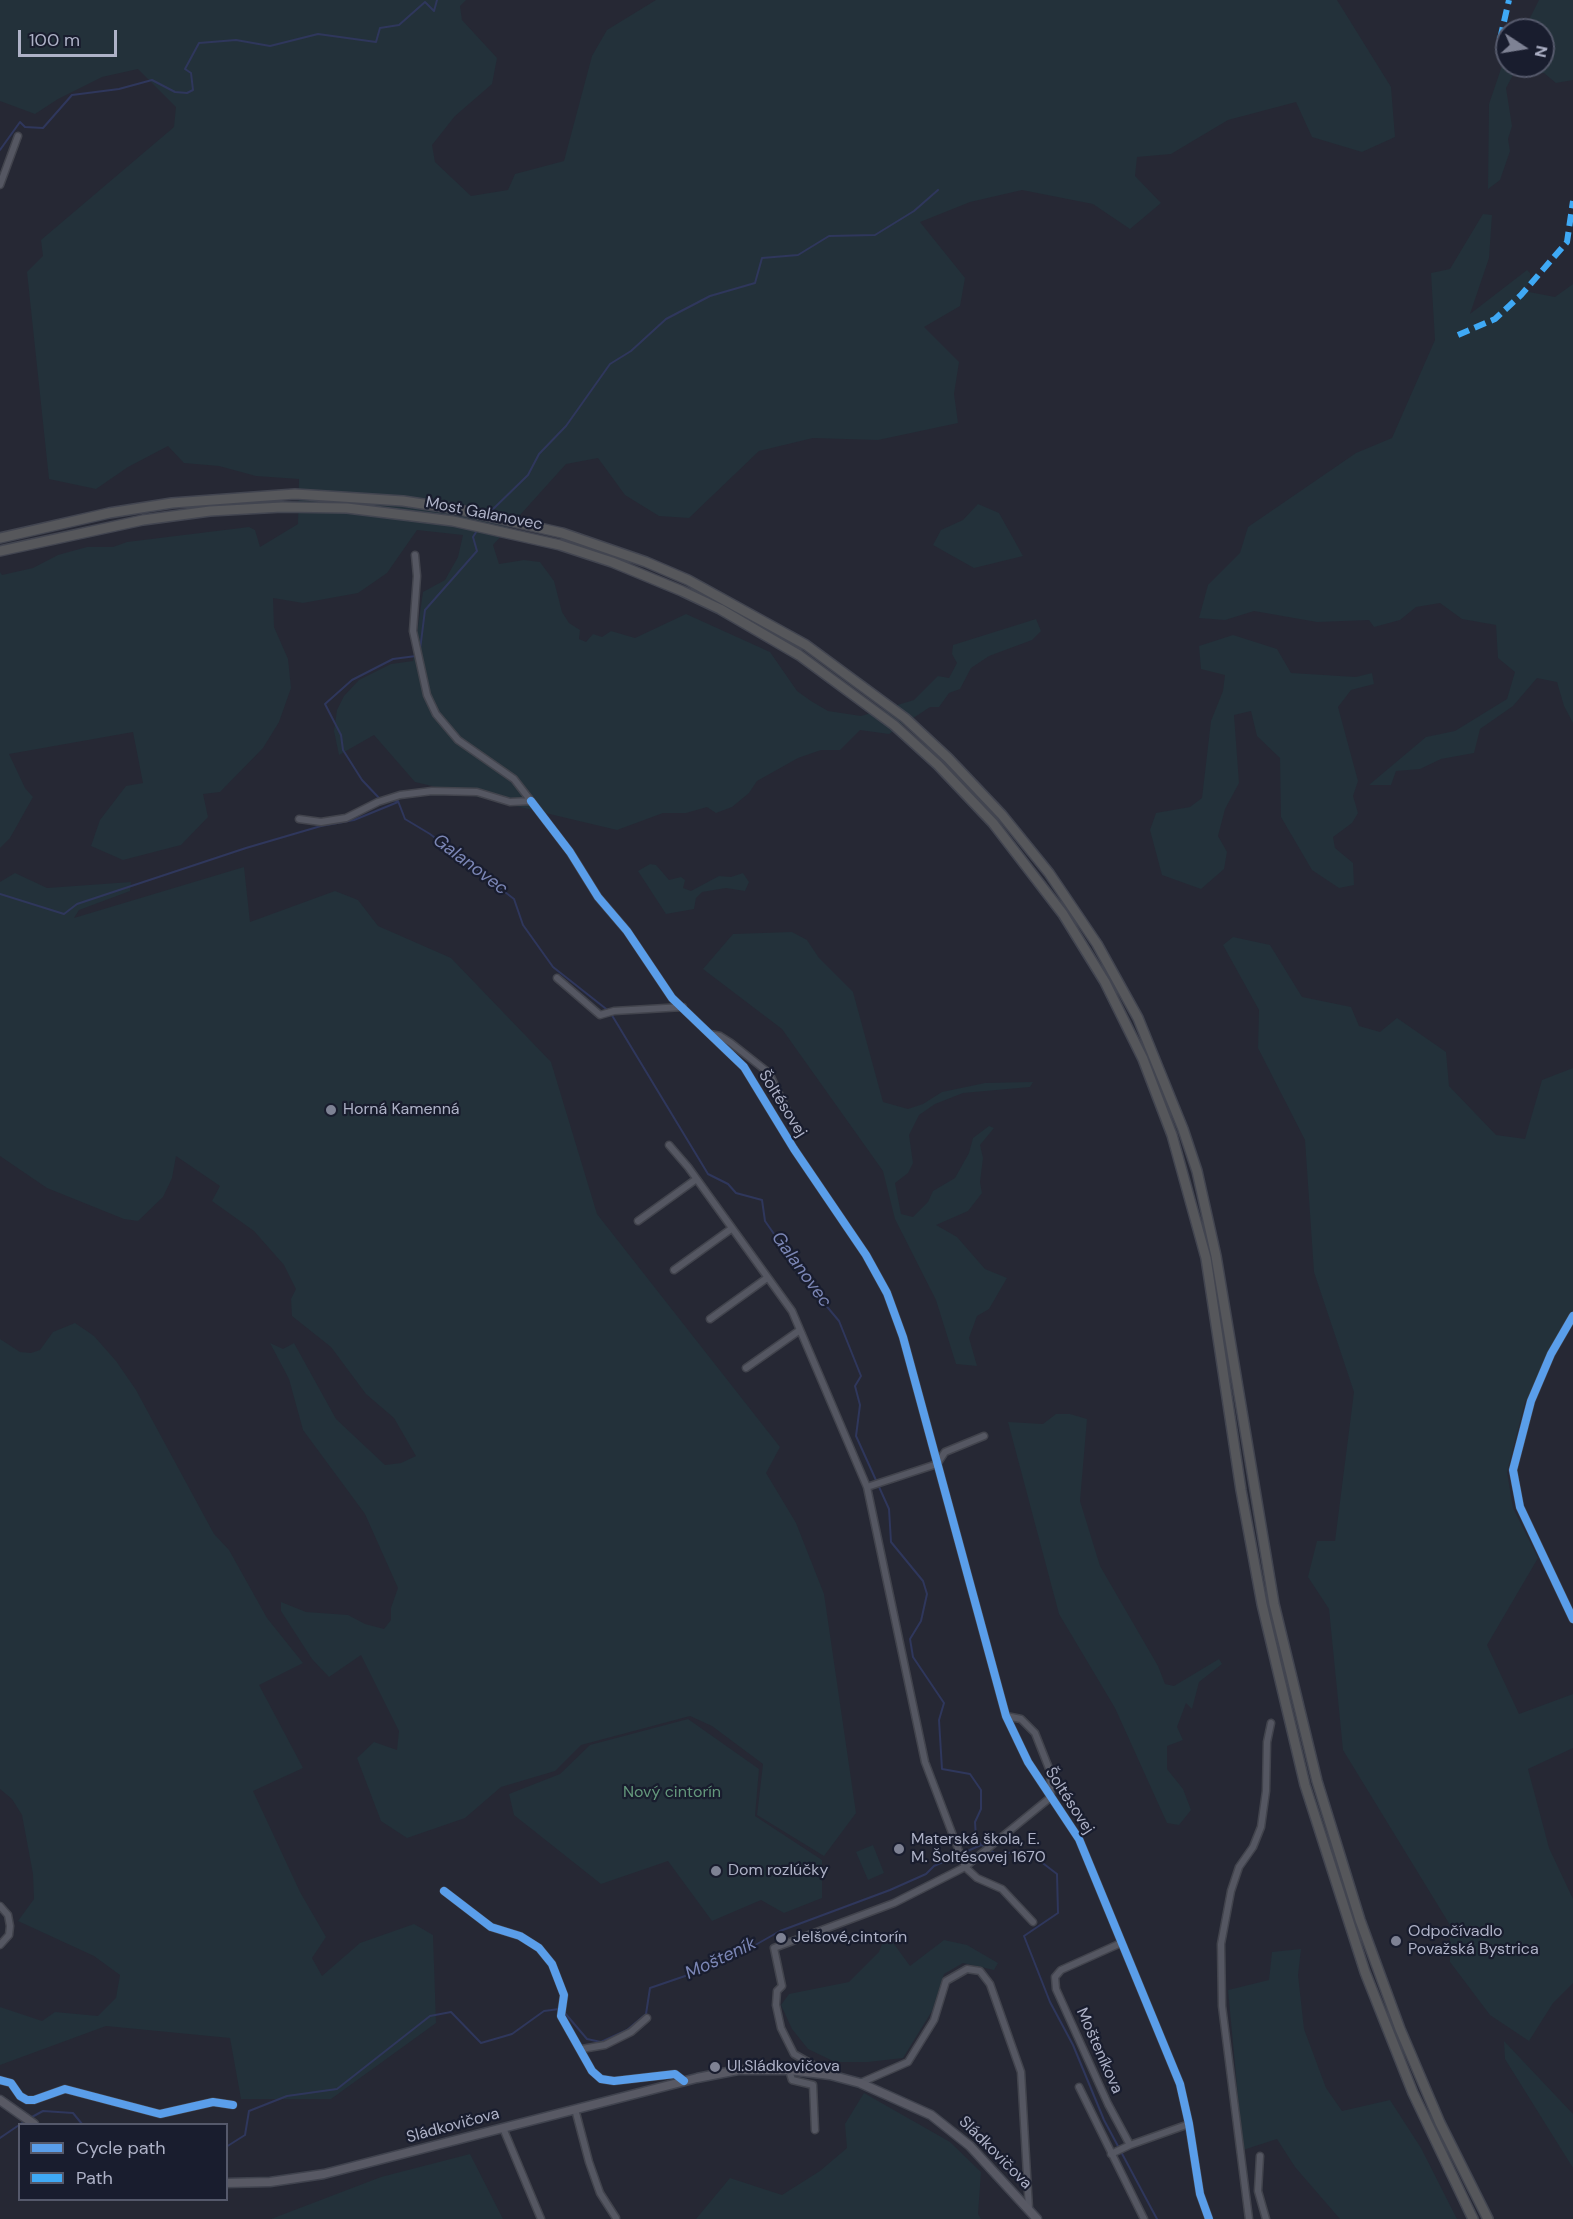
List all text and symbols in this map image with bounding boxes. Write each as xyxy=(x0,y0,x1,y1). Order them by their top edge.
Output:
scale bar xyxy=(21,18,120,56)
north arrow xyxy=(1495,18,1555,78)
text: 100 m xyxy=(29,28,80,52)
text: N xyxy=(1530,44,1553,59)
street label: Most Galanovec xyxy=(424,493,544,535)
water label: Galanovec xyxy=(428,830,512,900)
street label: Šoltésovej xyxy=(754,1067,810,1141)
place label: Horná Kamenná xyxy=(343,1100,460,1120)
marker: Horná Kamenná xyxy=(324,1103,338,1117)
water label: Galanovec xyxy=(766,1228,836,1312)
street label: Šoltésovej xyxy=(1040,1764,1098,1838)
park label: Nový cintorín xyxy=(623,1783,721,1803)
place label: Materská škola, E. M. Šoltésovej 1670 xyxy=(911,1830,1046,1868)
marker: Materská škola, E. M. Šoltésovej 1670 xyxy=(892,1842,906,1856)
place label: Dom rozlúčky xyxy=(728,1861,828,1881)
marker: Dom rozlúčky xyxy=(709,1864,723,1878)
place label: Odpočívadlo Považská Bystrica xyxy=(1408,1922,1539,1960)
place label: Jelšové,cintorín xyxy=(793,1928,907,1948)
marker: Jelšové,cintorín xyxy=(774,1931,788,1945)
water label: Mošteník xyxy=(682,1933,760,1985)
marker: Odpočívadlo Považská Bystrica xyxy=(1389,1934,1403,1948)
street label: Mošteníkova xyxy=(1072,2005,1126,2097)
place label: Ul.Sládkovičova xyxy=(727,2057,840,2077)
marker: Ul.Sládkovičova xyxy=(708,2060,722,2074)
street label: Sládkovičova xyxy=(404,2104,502,2148)
street label: Sládkovičova xyxy=(954,2112,1036,2194)
legend xyxy=(18,2123,228,2201)
text: Cycle path xyxy=(76,2136,166,2160)
text: Path xyxy=(76,2166,113,2190)

